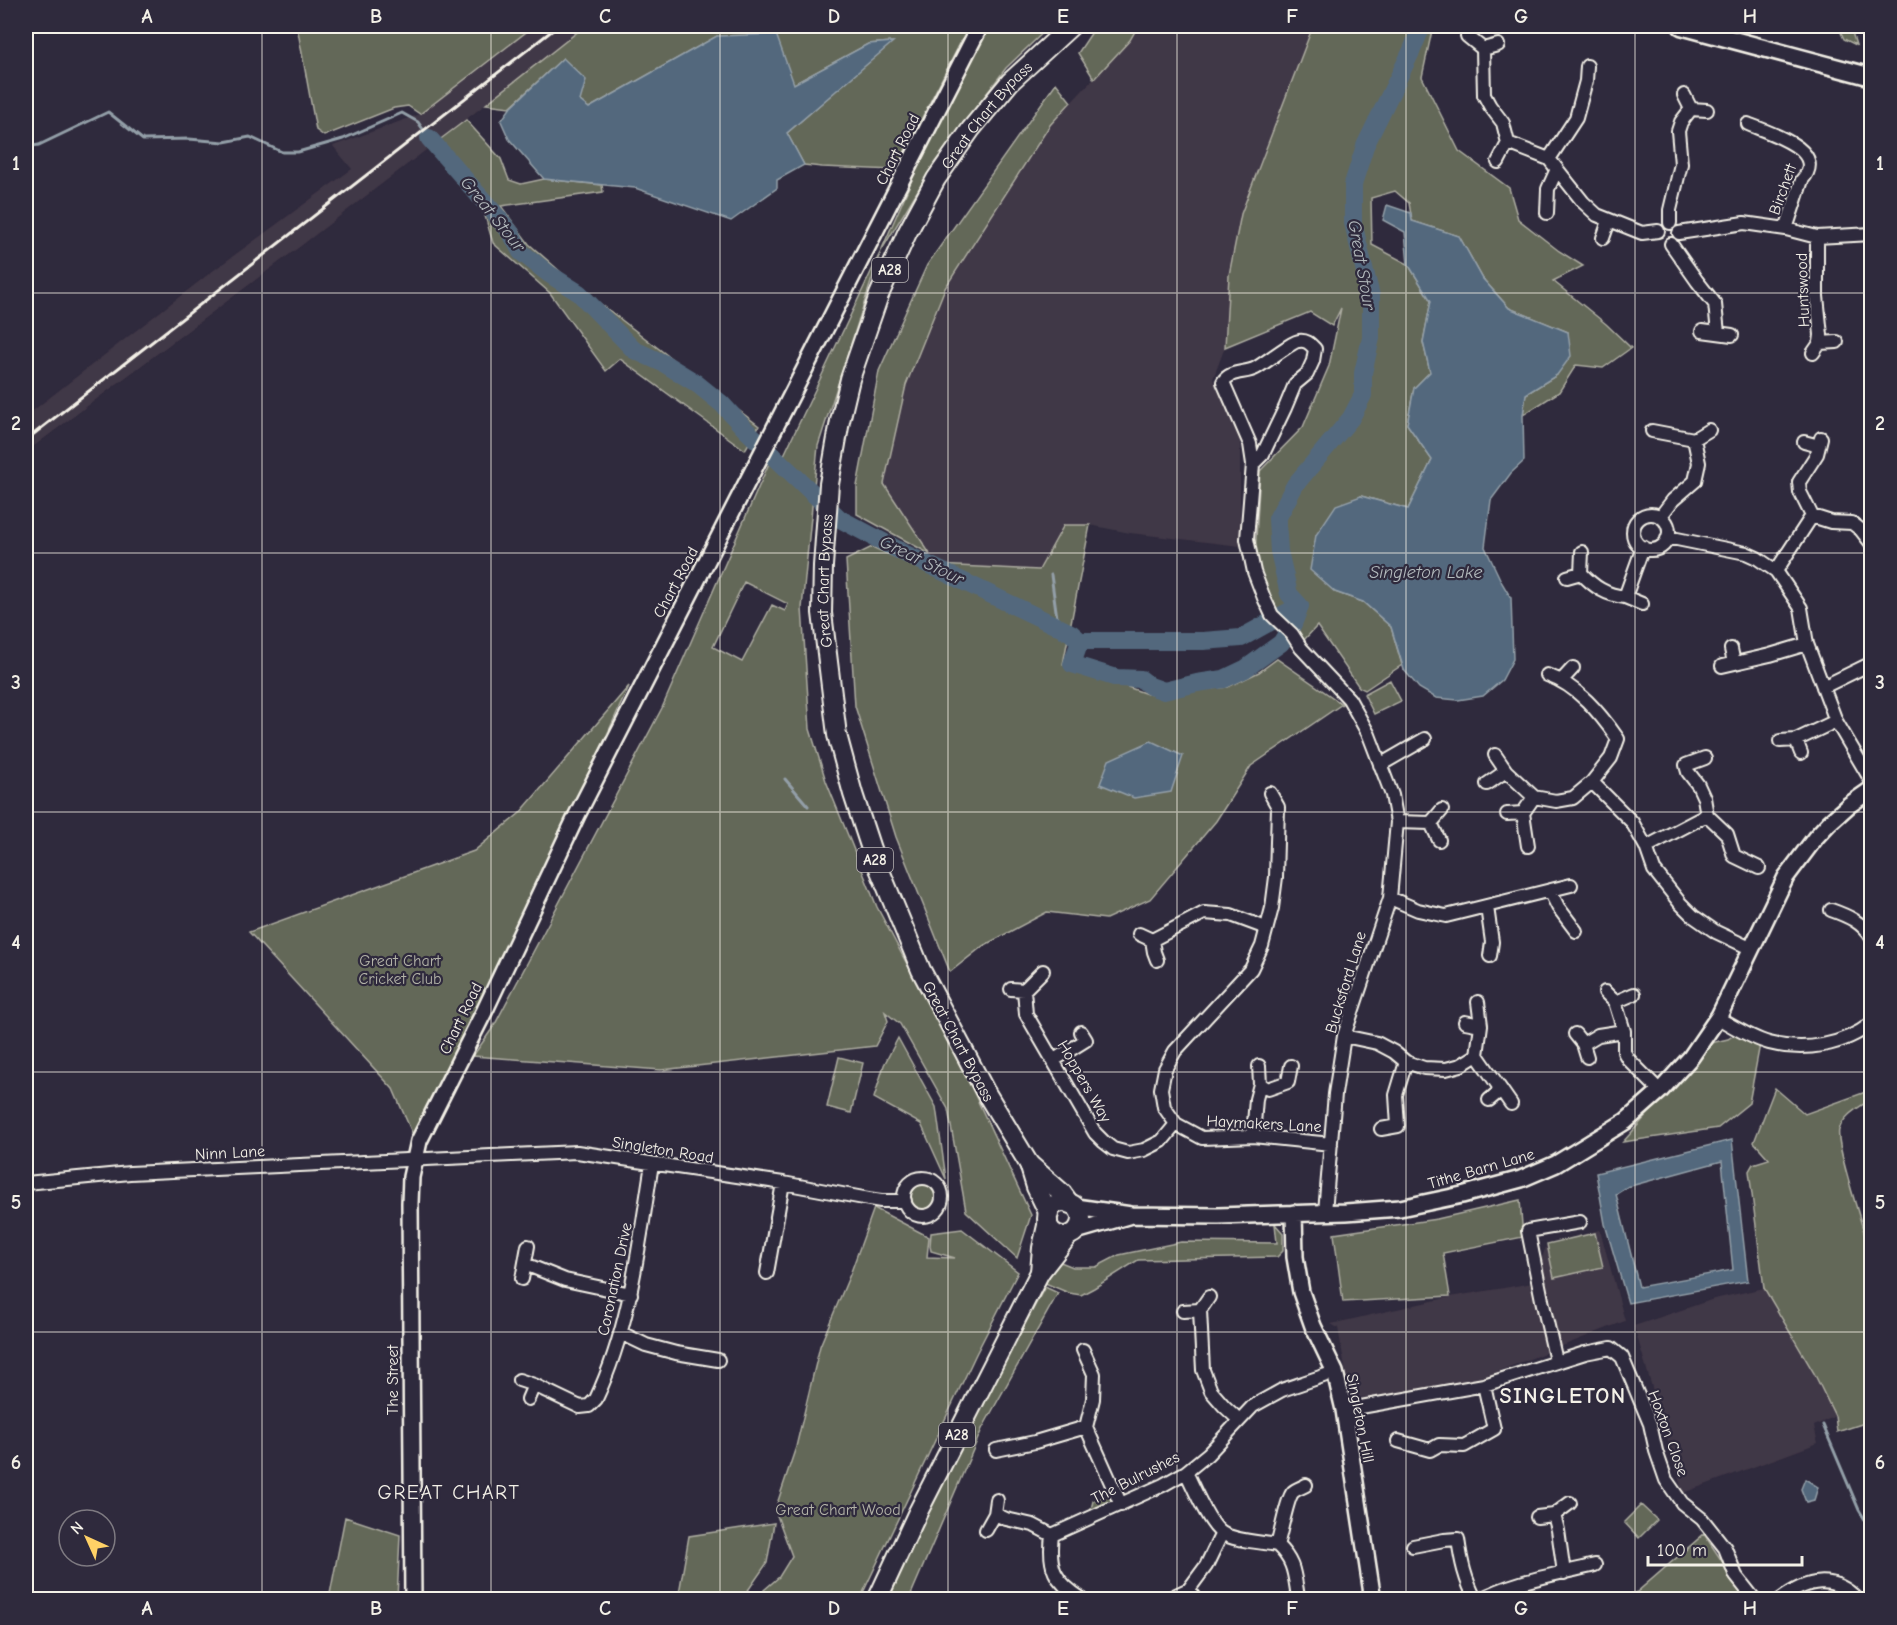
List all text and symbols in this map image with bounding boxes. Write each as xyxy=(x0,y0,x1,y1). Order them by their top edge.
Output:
text: A xyxy=(141,5,153,28)
text: B xyxy=(370,5,382,28)
text: C xyxy=(599,5,611,28)
text: D xyxy=(828,5,840,28)
text: E xyxy=(1057,5,1069,28)
text: F xyxy=(1286,5,1298,28)
text: G xyxy=(1514,5,1528,28)
text: H xyxy=(1743,5,1757,28)
street label: Great Chart Bypass xyxy=(938,58,1036,173)
street label: Chart Road xyxy=(872,111,923,188)
text: 1 xyxy=(12,152,20,175)
text: 1 xyxy=(1876,152,1884,175)
street label: Birchett xyxy=(1765,161,1801,217)
water label: Great Stour xyxy=(456,172,530,257)
water label: Great Stour xyxy=(1343,219,1380,312)
street label: Huntswood xyxy=(1793,252,1813,328)
road number: A28 xyxy=(872,258,908,282)
text: 2 xyxy=(11,412,21,435)
text: 2 xyxy=(1875,412,1885,435)
street label: Great Chart Bypass xyxy=(814,513,837,649)
water label: Great Stour xyxy=(876,531,968,590)
street label: Chart Road xyxy=(650,544,702,621)
water label: Singleton Lake xyxy=(1369,562,1483,583)
text: 3 xyxy=(11,671,21,694)
text: 3 xyxy=(1875,671,1885,694)
road number: A28 xyxy=(857,848,893,872)
street label: Bucksford Lane xyxy=(1322,929,1370,1035)
text: 4 xyxy=(11,931,21,954)
text: 4 xyxy=(1875,931,1885,954)
park label: Great Chart Cricket Club xyxy=(359,952,441,988)
street label: Great Chart Bypass xyxy=(919,978,998,1105)
street label: Chart Road xyxy=(436,980,486,1057)
street label: Hoppers Way xyxy=(1053,1037,1115,1126)
street label: Haymakers Lane xyxy=(1206,1112,1322,1136)
street label: Singleton Road xyxy=(611,1133,715,1167)
street label: Ninn Lane xyxy=(195,1142,266,1164)
street label: Tithe Barn Lane xyxy=(1426,1145,1537,1193)
text: 5 xyxy=(11,1191,21,1214)
text: 5 xyxy=(1875,1191,1885,1214)
street label: Coronation Drive xyxy=(594,1221,636,1337)
street label: The Street xyxy=(384,1344,402,1415)
street label: Singleton Hill xyxy=(1343,1372,1377,1464)
district label: SINGLETON xyxy=(1499,1383,1627,1409)
street label: Hoxton Close xyxy=(1644,1388,1692,1479)
road number: A28 xyxy=(939,1423,975,1447)
street label: The Bulrushes xyxy=(1088,1448,1183,1508)
text: 6 xyxy=(11,1451,21,1474)
text: 6 xyxy=(1875,1451,1885,1474)
district label: GREAT CHART xyxy=(378,1481,520,1504)
park label: Great Chart Wood xyxy=(775,1501,901,1519)
north arrow xyxy=(57,1508,117,1568)
text: N xyxy=(67,1518,87,1538)
scale bar xyxy=(1648,1529,1802,1567)
text: 100 m xyxy=(1657,1540,1707,1561)
text: A xyxy=(141,1597,153,1620)
text: B xyxy=(370,1597,382,1620)
text: C xyxy=(599,1597,611,1620)
text: D xyxy=(828,1597,840,1620)
text: E xyxy=(1057,1597,1069,1620)
text: F xyxy=(1286,1597,1298,1620)
text: G xyxy=(1514,1597,1528,1620)
text: H xyxy=(1743,1597,1757,1620)

